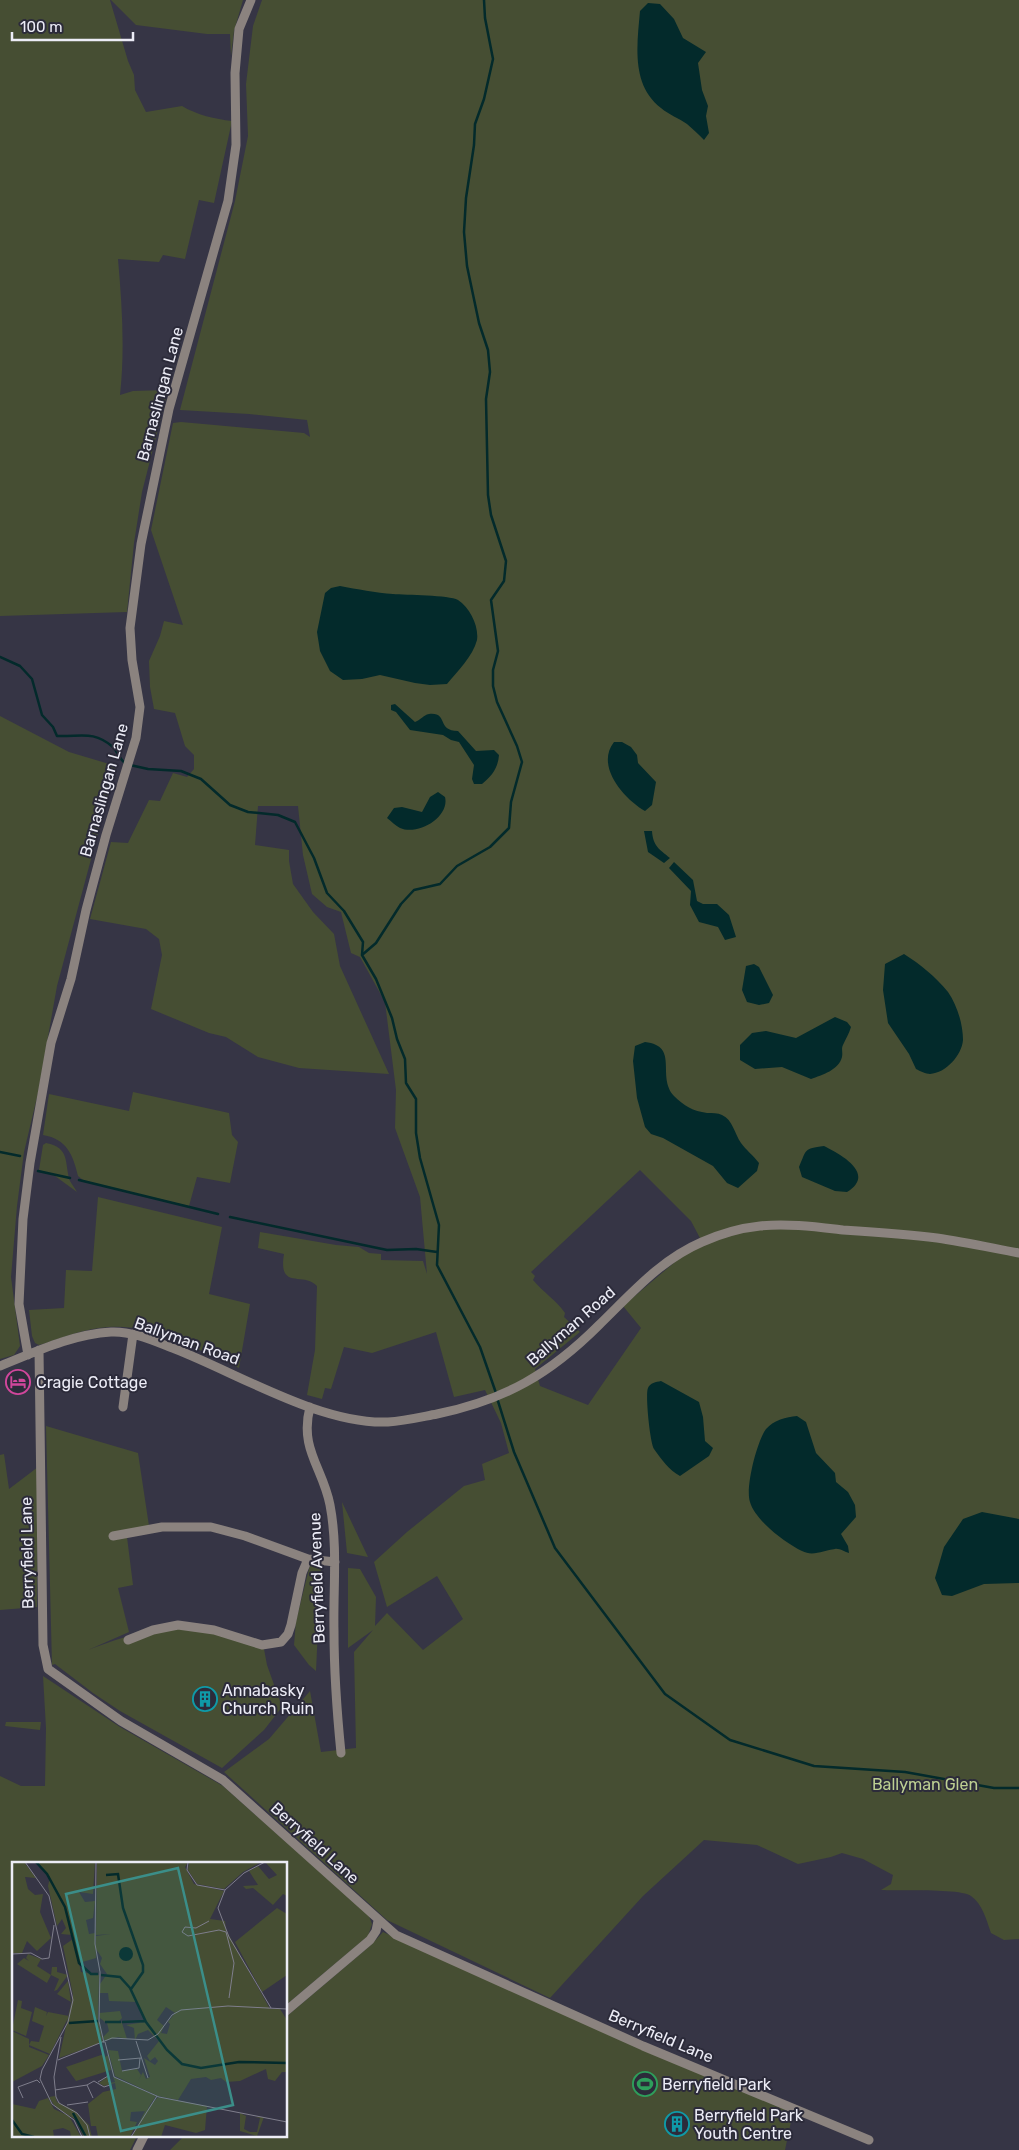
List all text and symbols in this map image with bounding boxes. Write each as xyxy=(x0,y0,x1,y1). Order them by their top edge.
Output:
scale bar xyxy=(12,10,134,42)
text: 100 m xyxy=(20,18,62,36)
street label: Barnaslingan Lane xyxy=(133,325,187,463)
street label: Barnaslingan Lane xyxy=(76,721,132,859)
street label: Ballyman Road xyxy=(523,1283,619,1369)
street label: Ballyman Road xyxy=(132,1313,242,1369)
hotel icon: Cragie Cottage xyxy=(5,1369,31,1395)
place label: Cragie Cottage xyxy=(36,1373,147,1392)
street label: Berryfield Lane xyxy=(17,1497,37,1609)
street label: Berryfield Avenue xyxy=(305,1512,329,1644)
place label: Annabasky Church Ruin xyxy=(222,1681,314,1718)
building icon: Annabasky Church Ruin xyxy=(192,1686,218,1712)
park label: Ballyman Glen xyxy=(872,1775,978,1794)
street label: Berryfield Lane xyxy=(267,1798,363,1888)
inset map xyxy=(12,1862,288,2138)
street label: Berryfield Lane xyxy=(606,2005,716,2067)
sports icon: Berryfield Park xyxy=(632,2071,658,2097)
place label: Berryfield Park xyxy=(662,2075,772,2094)
place label: Berryfield Park Youth Centre xyxy=(694,2106,804,2143)
building icon: Berryfield Park Youth Centre xyxy=(664,2111,690,2137)

